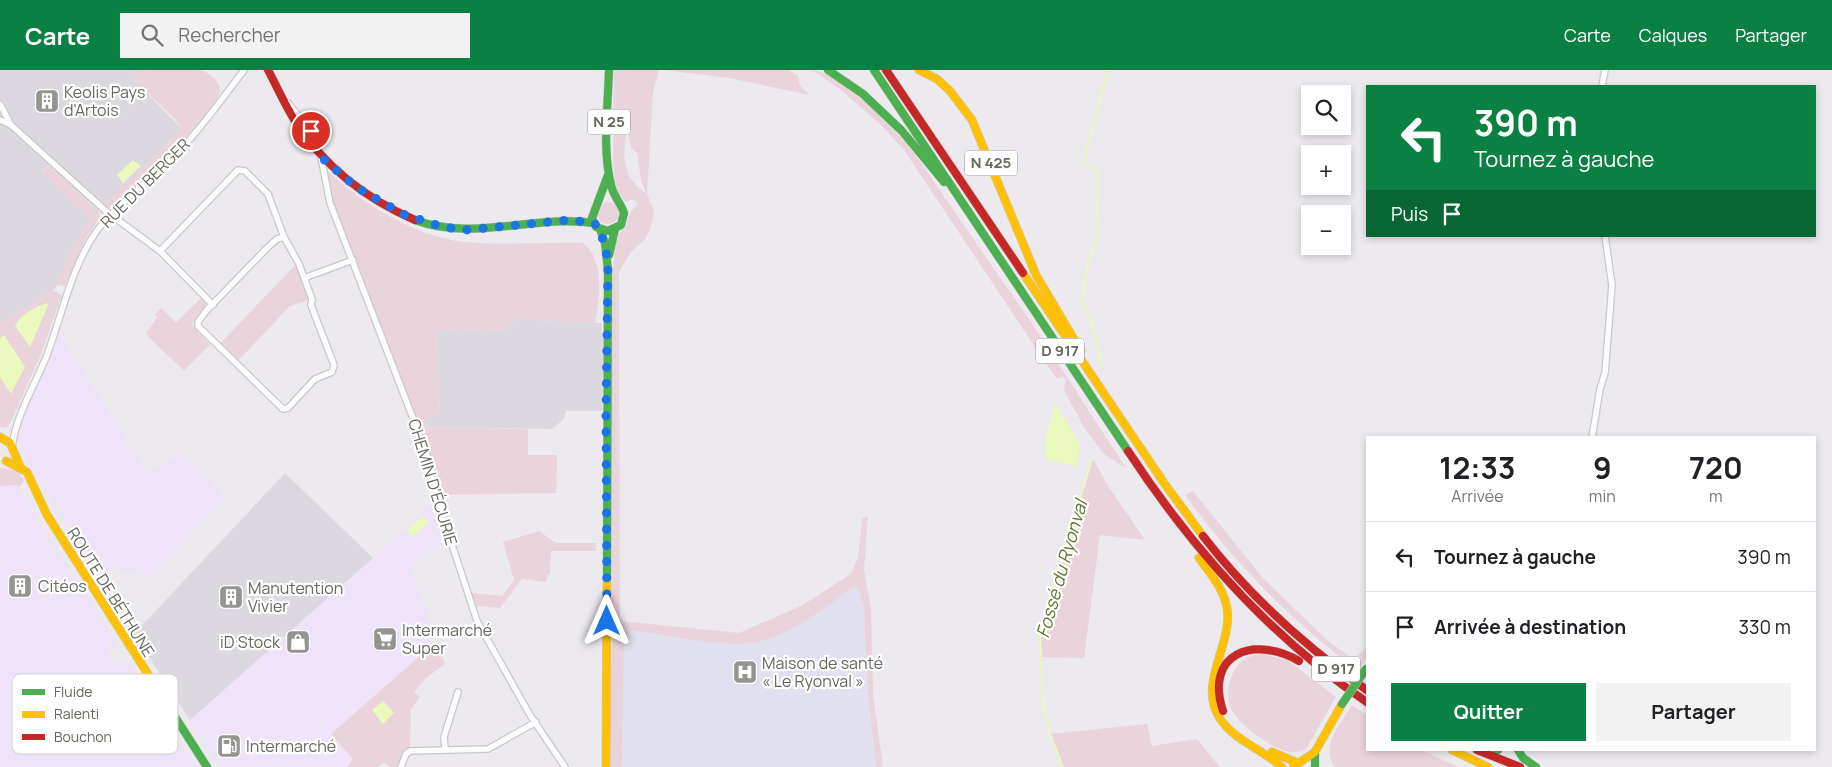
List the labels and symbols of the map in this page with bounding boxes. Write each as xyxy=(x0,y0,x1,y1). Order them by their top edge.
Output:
place label: Keolis Pays d'Artois xyxy=(64,81,145,121)
building icon: Keolis Pays d'Artois xyxy=(34,88,60,114)
pin xyxy=(290,110,332,152)
road number: N 25 xyxy=(588,110,630,134)
street label: RUE DU BERGER xyxy=(95,133,195,233)
road number: N 425 xyxy=(965,150,1017,176)
road number: D 917 xyxy=(1036,338,1084,364)
street label: CHEMIN D'ÉCURIE xyxy=(403,416,463,548)
water label: Fossé du Ryonval xyxy=(1030,495,1093,640)
street label: ROUTE DE BÉTHUNE xyxy=(62,523,160,661)
building icon: Citéos xyxy=(7,573,33,599)
place label: Citéos xyxy=(38,575,87,597)
place label: Manutention Vivier xyxy=(248,577,343,617)
building icon: Manutention Vivier xyxy=(218,584,244,610)
position arrow xyxy=(580,594,632,646)
place label: Intermarché Super xyxy=(402,619,492,659)
supermarket icon: Intermarché Super xyxy=(372,626,398,652)
shop icon: iD Stock xyxy=(285,629,311,655)
place label: iD Stock xyxy=(220,631,281,653)
place label: Maison de santé « Le Ryonval » xyxy=(762,652,883,692)
road number: D 917 xyxy=(1312,656,1360,682)
hospital icon: Maison de santé « Le Ryonval » xyxy=(732,659,758,685)
legend xyxy=(12,674,178,754)
text: Fluide xyxy=(54,682,92,701)
text: Ralenti xyxy=(54,704,99,723)
text: Bouchon xyxy=(54,727,112,746)
fuel station icon: Intermarché xyxy=(216,733,242,759)
place label: Intermarché xyxy=(246,735,336,757)

